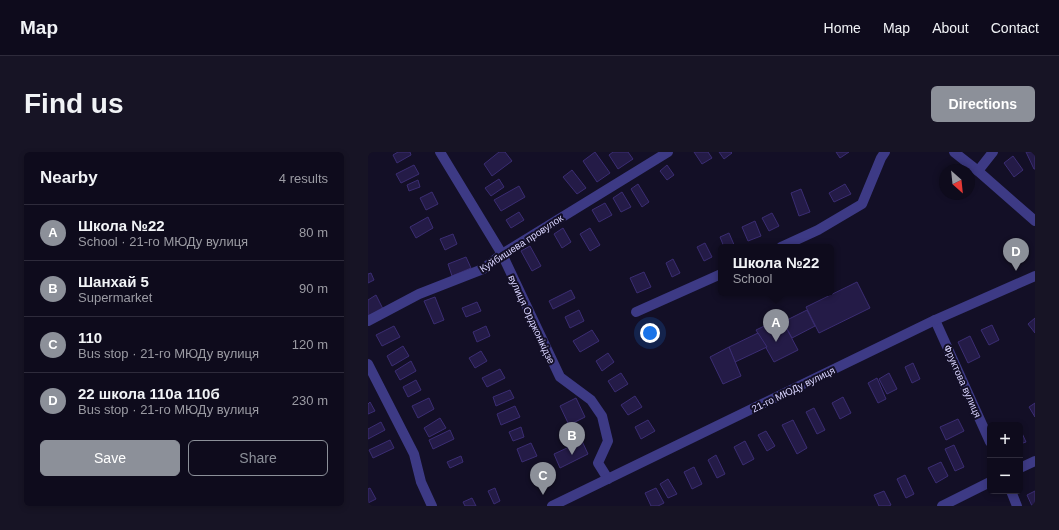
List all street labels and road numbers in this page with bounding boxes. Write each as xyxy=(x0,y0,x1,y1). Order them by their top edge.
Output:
street label: Куйбишева провулок xyxy=(478,212,566,274)
street label: вулиця Орджонікідзе xyxy=(506,273,557,366)
street label: Фруктова вулиця xyxy=(942,343,984,419)
street label: 21-го МЮДу вулиця xyxy=(750,364,837,414)

